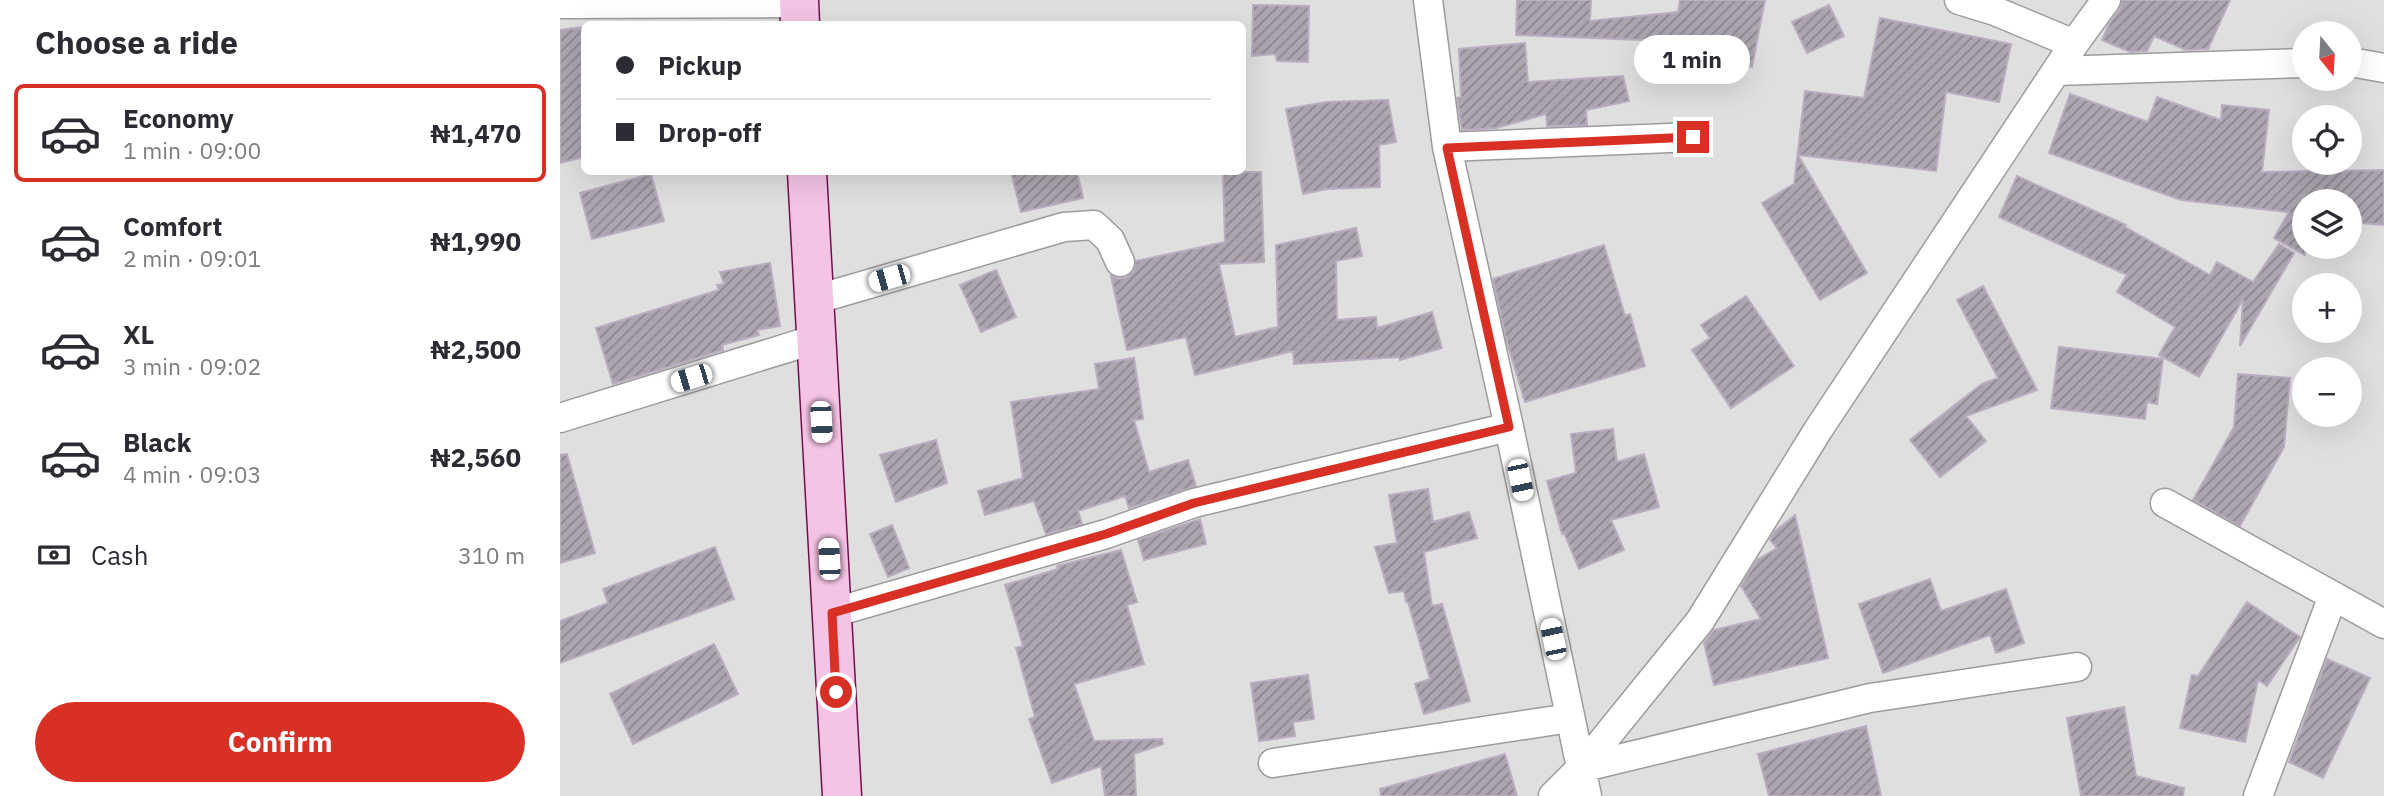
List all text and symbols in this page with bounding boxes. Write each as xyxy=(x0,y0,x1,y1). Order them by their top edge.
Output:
text: Choose a ride xyxy=(35,21,238,63)
north arrow xyxy=(2292,21,2362,91)
map controls xyxy=(2292,21,2362,427)
callout: 1 min xyxy=(1635,36,1751,85)
text: 1 min xyxy=(1662,44,1722,74)
text: Pickup xyxy=(658,48,742,82)
text: Economy xyxy=(123,101,234,135)
icon: car xyxy=(39,102,102,165)
button: locate xyxy=(2292,105,2362,175)
text: Drop-off xyxy=(658,115,761,149)
text: ₦1,470 xyxy=(430,116,521,150)
route end xyxy=(1677,121,1709,153)
text: 1 min · 09:00 xyxy=(123,135,261,165)
button: layers xyxy=(2292,189,2362,259)
text: Comfort xyxy=(123,209,222,243)
icon: car xyxy=(39,210,102,273)
text: ₦1,990 xyxy=(430,224,521,258)
text: 2 min · 09:01 xyxy=(123,243,261,273)
car xyxy=(866,262,913,294)
button: + xyxy=(2292,273,2362,343)
text: XL xyxy=(123,317,154,351)
icon: car xyxy=(39,318,102,381)
text: ₦2,500 xyxy=(430,332,521,366)
text: 3 min · 09:02 xyxy=(123,351,261,381)
button: − xyxy=(2292,357,2362,427)
car xyxy=(668,362,715,394)
car xyxy=(810,400,833,444)
text: Black xyxy=(123,425,191,459)
icon: car xyxy=(39,426,102,489)
text: ₦2,560 xyxy=(430,440,521,474)
car xyxy=(1506,457,1535,503)
text: 4 min · 09:03 xyxy=(123,459,261,489)
icon: cash xyxy=(35,536,73,574)
car xyxy=(818,537,841,581)
text: Cash xyxy=(91,538,148,572)
text: 310 m xyxy=(458,540,525,570)
car xyxy=(1539,616,1568,662)
route start xyxy=(820,676,852,708)
button: Confirm xyxy=(35,702,525,782)

